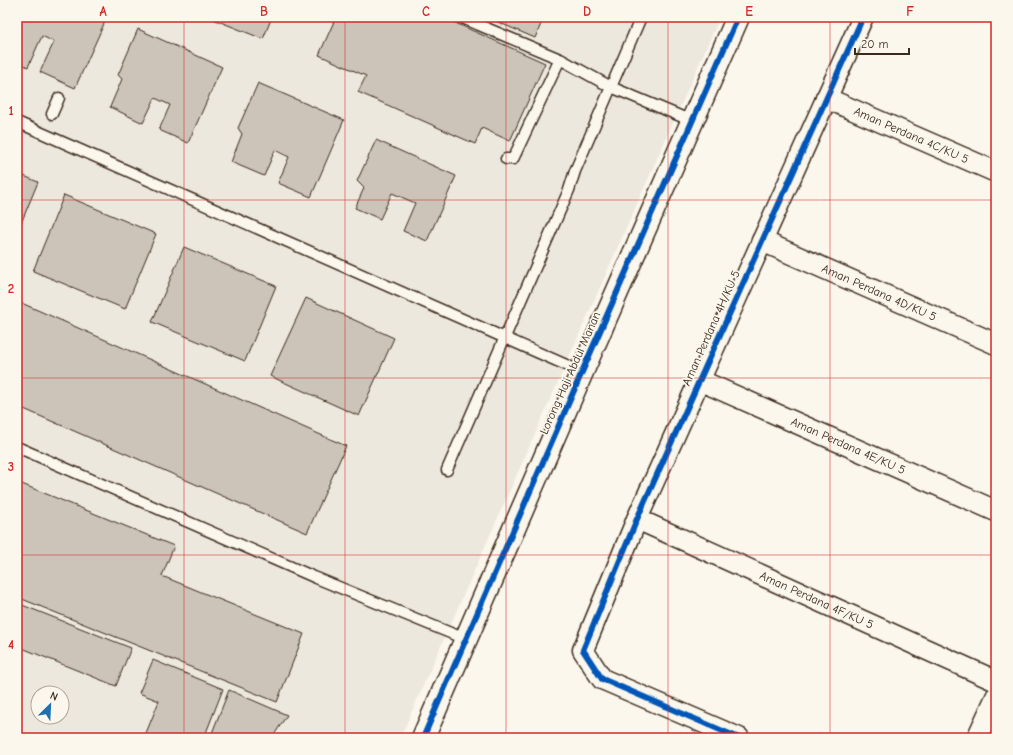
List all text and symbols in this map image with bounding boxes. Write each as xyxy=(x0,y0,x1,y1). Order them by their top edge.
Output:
text: A xyxy=(99,4,107,19)
text: B xyxy=(260,4,268,19)
text: C xyxy=(422,4,430,19)
text: D xyxy=(583,4,591,19)
text: E xyxy=(745,4,753,19)
text: F xyxy=(906,4,914,19)
scale bar xyxy=(855,30,909,56)
text: 20 m xyxy=(861,37,889,51)
text: 1 xyxy=(8,103,14,118)
street label: Aman Perdana 4C/KU 5 xyxy=(852,104,971,166)
street label: Aman Perdana 4D/KU 5 xyxy=(820,261,939,324)
street label: Aman Perdana 4H/KU 5 xyxy=(679,268,743,388)
text: 2 xyxy=(8,281,14,296)
street label: Lorong Haji Abdul Manan xyxy=(537,310,603,436)
street label: Aman Perdana 4E/KU 5 xyxy=(789,414,908,477)
text: 3 xyxy=(8,459,14,474)
street label: Aman Perdana 4F/KU 5 xyxy=(757,568,876,632)
text: 4 xyxy=(8,637,14,652)
north arrow xyxy=(30,685,70,725)
text: N xyxy=(48,689,60,704)

